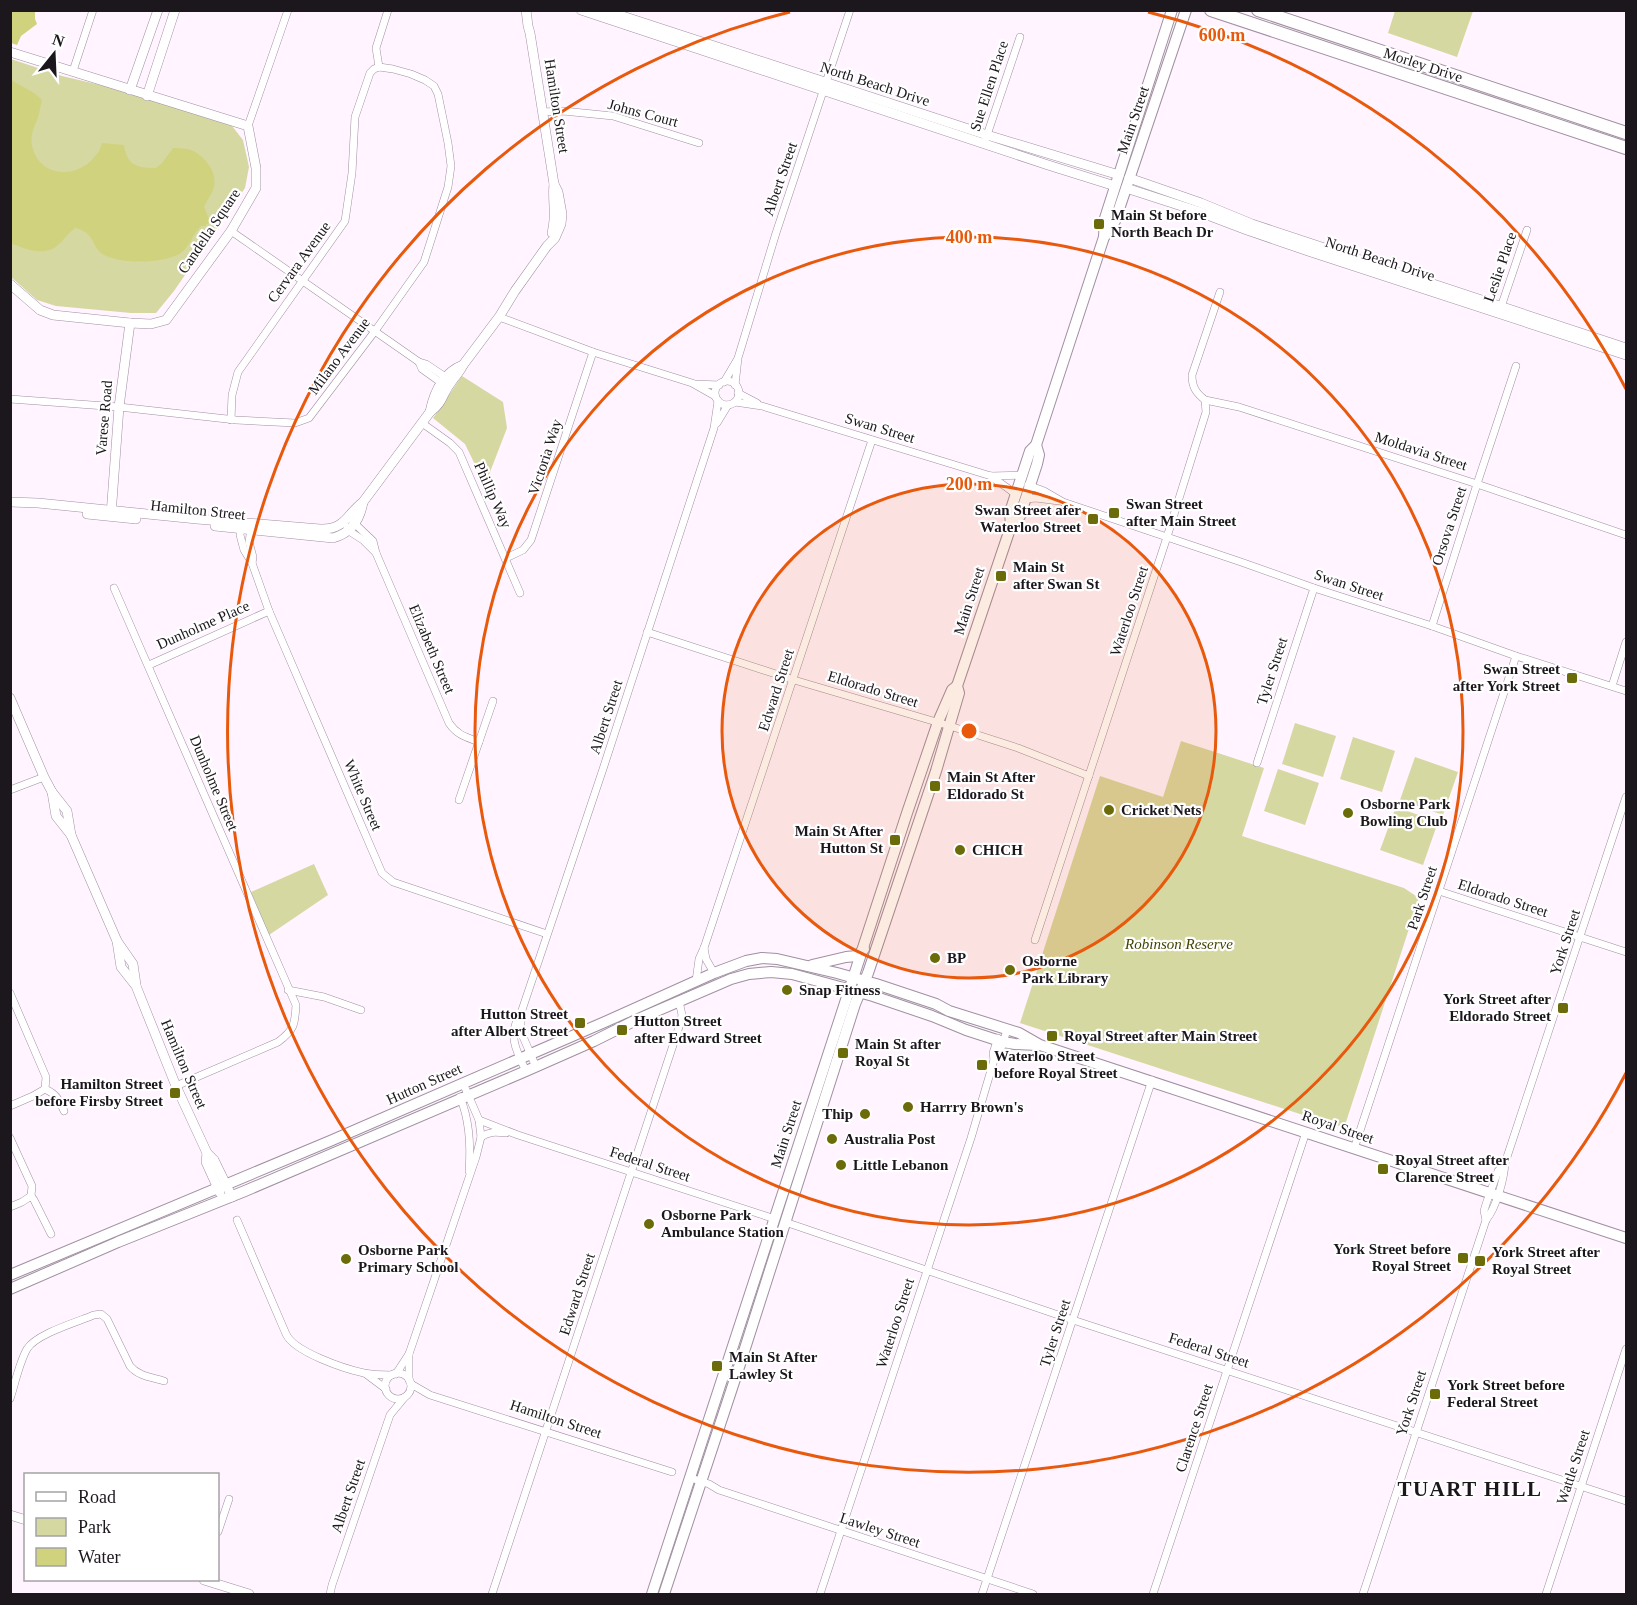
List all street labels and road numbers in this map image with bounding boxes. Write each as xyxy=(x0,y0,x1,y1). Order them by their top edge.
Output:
street label: Sue Ellen Place xyxy=(967,38,1011,133)
street label: Morley Drive xyxy=(1382,45,1465,85)
street label: Hamilton Street xyxy=(542,58,572,155)
street label: North Beach Drive xyxy=(818,59,932,109)
street label: Main Street xyxy=(1114,83,1152,156)
street label: Johns Court xyxy=(606,96,681,130)
street label: Albert Street xyxy=(760,139,800,218)
street label: Candella Square xyxy=(175,185,243,276)
street label: Cervara Avenue xyxy=(264,218,334,306)
street label: Leslie Place xyxy=(1481,230,1520,304)
street label: North Beach Drive xyxy=(1323,234,1437,284)
street label: Milano Avenue xyxy=(305,314,373,397)
street label: Varese Road xyxy=(93,379,115,456)
street label: Swan Street xyxy=(843,410,918,446)
street label: Victoria Way xyxy=(525,417,565,497)
street label: Moldavia Street xyxy=(1373,429,1470,474)
street label: Phillip Way xyxy=(471,459,515,531)
street label: Orsova Street xyxy=(1429,484,1470,567)
street label: Hamilton Street xyxy=(150,497,247,523)
street label: Waterloo Street xyxy=(1107,563,1151,658)
street label: Main Street xyxy=(951,564,988,637)
street label: Swan Street xyxy=(1312,566,1387,604)
street label: Dunholme Place xyxy=(154,597,252,653)
street label: Elizabeth Street xyxy=(406,602,458,697)
street label: Tyler Street xyxy=(1254,634,1291,707)
street label: Edward Street xyxy=(755,646,797,733)
street label: Eldorado Street xyxy=(826,668,921,711)
street label: Albert Street xyxy=(586,677,626,756)
street label: Dunholme Street xyxy=(187,733,242,834)
street label: White Street xyxy=(341,757,385,834)
street label: Park Street xyxy=(1404,863,1440,932)
street label: Eldorado Street xyxy=(1456,876,1551,920)
street label: York Street xyxy=(1547,906,1583,977)
street label: Hamilton Street xyxy=(158,1017,210,1112)
street label: Hutton Street xyxy=(384,1060,465,1108)
street label: Main Street xyxy=(768,1097,805,1170)
street label: Royal Street xyxy=(1300,1107,1377,1147)
street label: Federal Street xyxy=(608,1143,693,1185)
street label: Edward Street xyxy=(556,1250,598,1337)
street label: Waterloo Street xyxy=(873,1275,917,1370)
street label: Tyler Street xyxy=(1037,1296,1074,1369)
street label: Federal Street xyxy=(1167,1329,1252,1371)
street label: York Street xyxy=(1393,1367,1429,1438)
street label: Clarence Street xyxy=(1172,1381,1216,1474)
street label: Hamilton Street xyxy=(508,1397,605,1442)
street label: Wattle Street xyxy=(1553,1427,1593,1506)
street label: Albert Street xyxy=(328,1456,368,1535)
street label: Lawley Street xyxy=(838,1509,923,1551)

